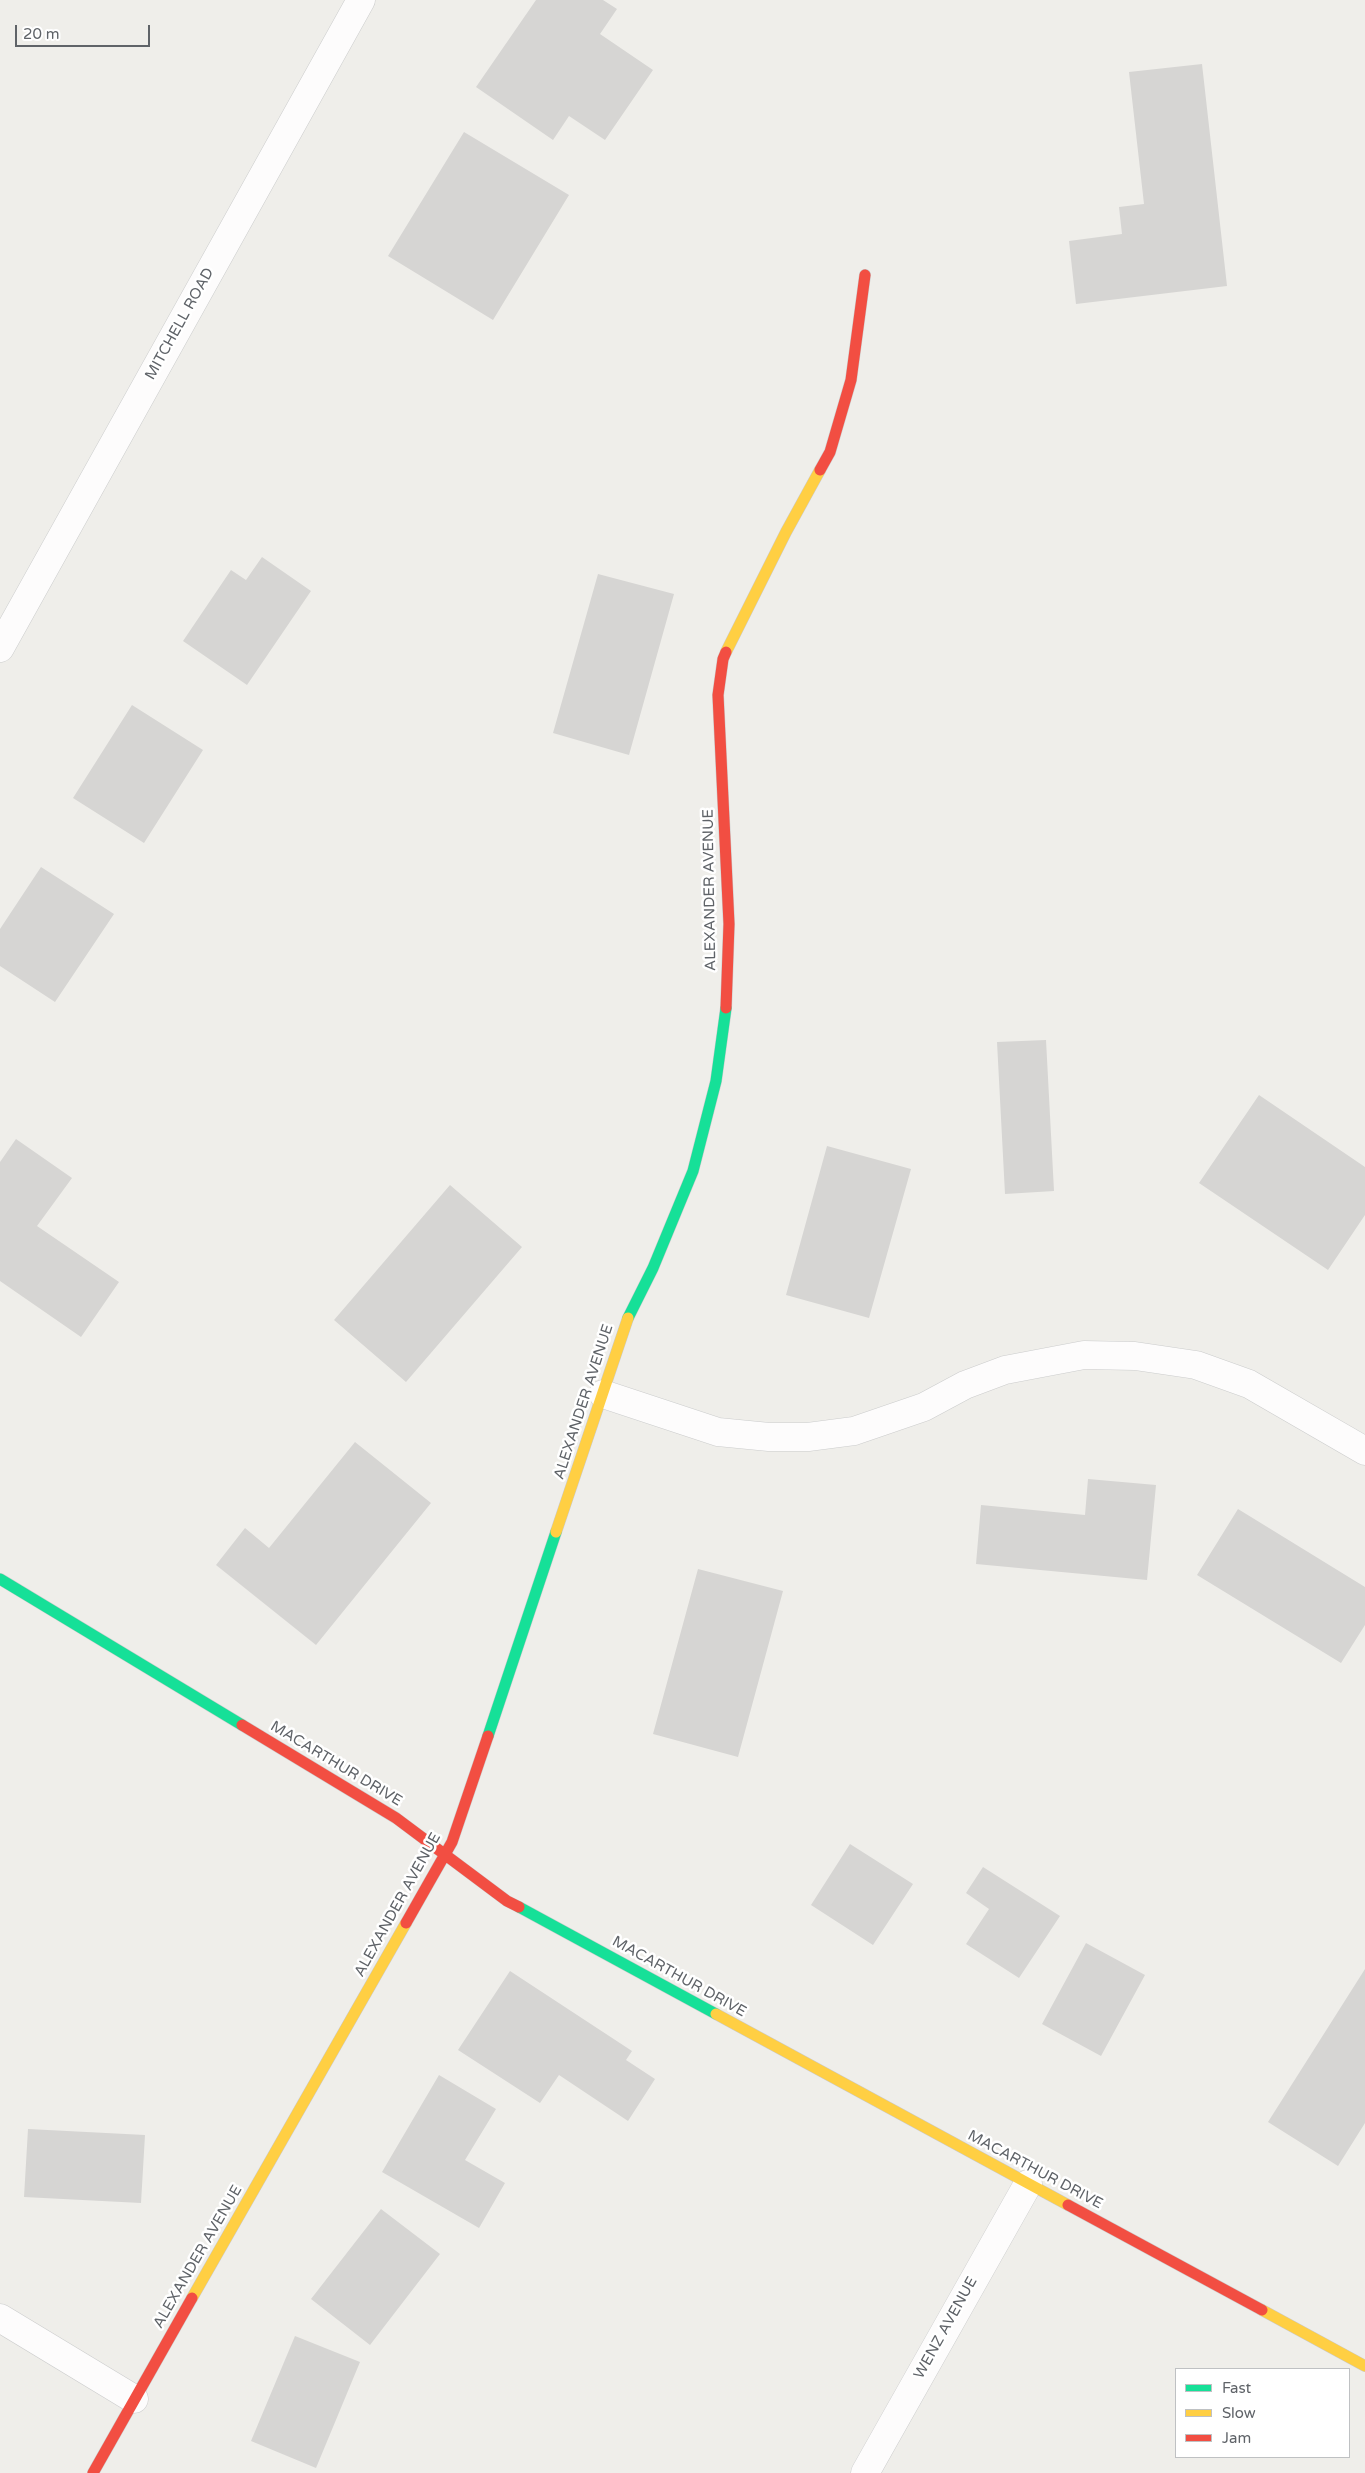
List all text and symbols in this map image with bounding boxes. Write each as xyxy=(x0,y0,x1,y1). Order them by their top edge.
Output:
scale bar xyxy=(18,15,152,47)
text: 20 m xyxy=(23,25,60,43)
street label: MITCHELL ROAD xyxy=(142,265,218,383)
street label: ALEXANDER AVENUE xyxy=(700,809,720,971)
street label: ALEXANDER AVENUE xyxy=(550,1322,618,1482)
street label: MACARTHUR DRIVE xyxy=(267,1718,405,1810)
street label: ALEXANDER AVENUE xyxy=(351,1830,445,1980)
street label: MACARTHUR DRIVE xyxy=(609,1933,749,2021)
street label: MACARTHUR DRIVE xyxy=(964,2127,1106,2213)
street label: ALEXANDER AVENUE xyxy=(150,2182,246,2332)
street label: WENZ AVENUE xyxy=(911,2274,981,2382)
legend xyxy=(1175,2368,1350,2458)
text: Fast xyxy=(1222,2379,1251,2397)
text: Slow xyxy=(1222,2404,1256,2422)
text: Jam xyxy=(1222,2429,1251,2447)

